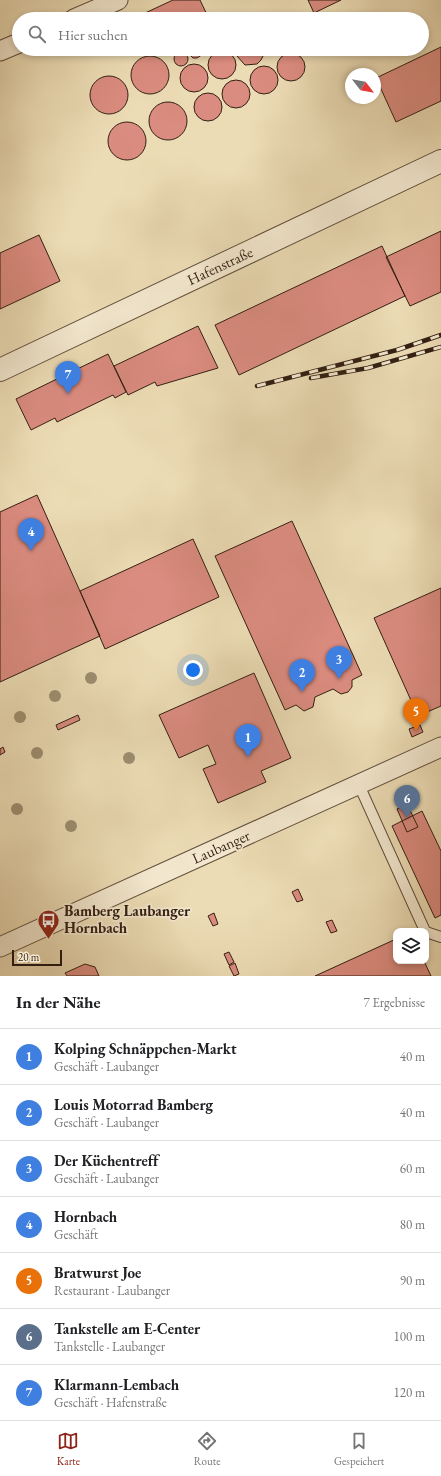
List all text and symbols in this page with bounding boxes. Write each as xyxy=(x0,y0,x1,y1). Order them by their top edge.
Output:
search box xyxy=(12,12,429,56)
icon: search xyxy=(26,23,48,45)
text: Hier suchen xyxy=(58,25,128,44)
north arrow xyxy=(345,68,381,104)
street label: Hafenstraße xyxy=(184,242,256,289)
pin: 7 xyxy=(55,361,81,394)
pin: 4 xyxy=(18,518,44,551)
pin: 3 xyxy=(326,646,352,679)
pin: 2 xyxy=(289,659,315,692)
your location xyxy=(183,660,203,680)
pin: 5 xyxy=(403,698,429,731)
pin: 1 xyxy=(235,724,261,757)
pin: 6 xyxy=(394,785,420,818)
street label: Laubanger xyxy=(189,825,253,868)
place label: Bamberg Laubanger Hornbach xyxy=(64,901,191,937)
bus stop icon: Bamberg Laubanger Hornbach xyxy=(35,907,61,940)
map controls xyxy=(393,928,429,964)
button: layers xyxy=(393,928,429,964)
scale bar xyxy=(12,948,62,967)
text: 20 m xyxy=(18,950,39,964)
text: In der Nähe xyxy=(16,991,101,1013)
text: 7 Ergebnisse xyxy=(364,994,425,1011)
text: Kolping Schnäppchen-Markt xyxy=(54,1039,237,1058)
text: 1 xyxy=(26,1048,32,1065)
text: 40 m xyxy=(400,1048,425,1065)
text: Geschäft · Laubanger xyxy=(54,1058,159,1075)
text: Louis Motorrad Bamberg xyxy=(54,1095,213,1114)
text: 2 xyxy=(26,1104,32,1121)
text: 40 m xyxy=(400,1104,425,1121)
text: Geschäft · Laubanger xyxy=(54,1114,159,1131)
text: Der Küchentreff xyxy=(54,1151,158,1170)
text: 3 xyxy=(26,1160,32,1177)
text: 60 m xyxy=(400,1160,425,1177)
text: Geschäft · Laubanger xyxy=(54,1170,159,1187)
text: Hornbach xyxy=(54,1207,117,1226)
text: 4 xyxy=(26,1216,32,1233)
text: 80 m xyxy=(400,1216,425,1233)
text: Geschäft xyxy=(54,1226,98,1243)
text: Bratwurst Joe xyxy=(54,1263,141,1282)
text: 5 xyxy=(26,1272,32,1289)
text: 90 m xyxy=(400,1272,425,1289)
text: Restaurant · Laubanger xyxy=(54,1282,170,1299)
text: Tankstelle am E-Center xyxy=(54,1319,200,1338)
text: 6 xyxy=(26,1328,32,1345)
text: 100 m xyxy=(394,1328,425,1345)
text: Tankstelle · Laubanger xyxy=(54,1338,165,1355)
text: Klarmann-Lembach xyxy=(54,1375,179,1394)
text: 7 xyxy=(26,1384,32,1401)
text: 120 m xyxy=(394,1384,425,1401)
text: Geschäft · Hafenstraße xyxy=(54,1394,167,1411)
tab: Karte xyxy=(57,1430,80,1468)
tab: Route xyxy=(194,1430,221,1468)
tab: Gespeichert xyxy=(334,1430,384,1468)

